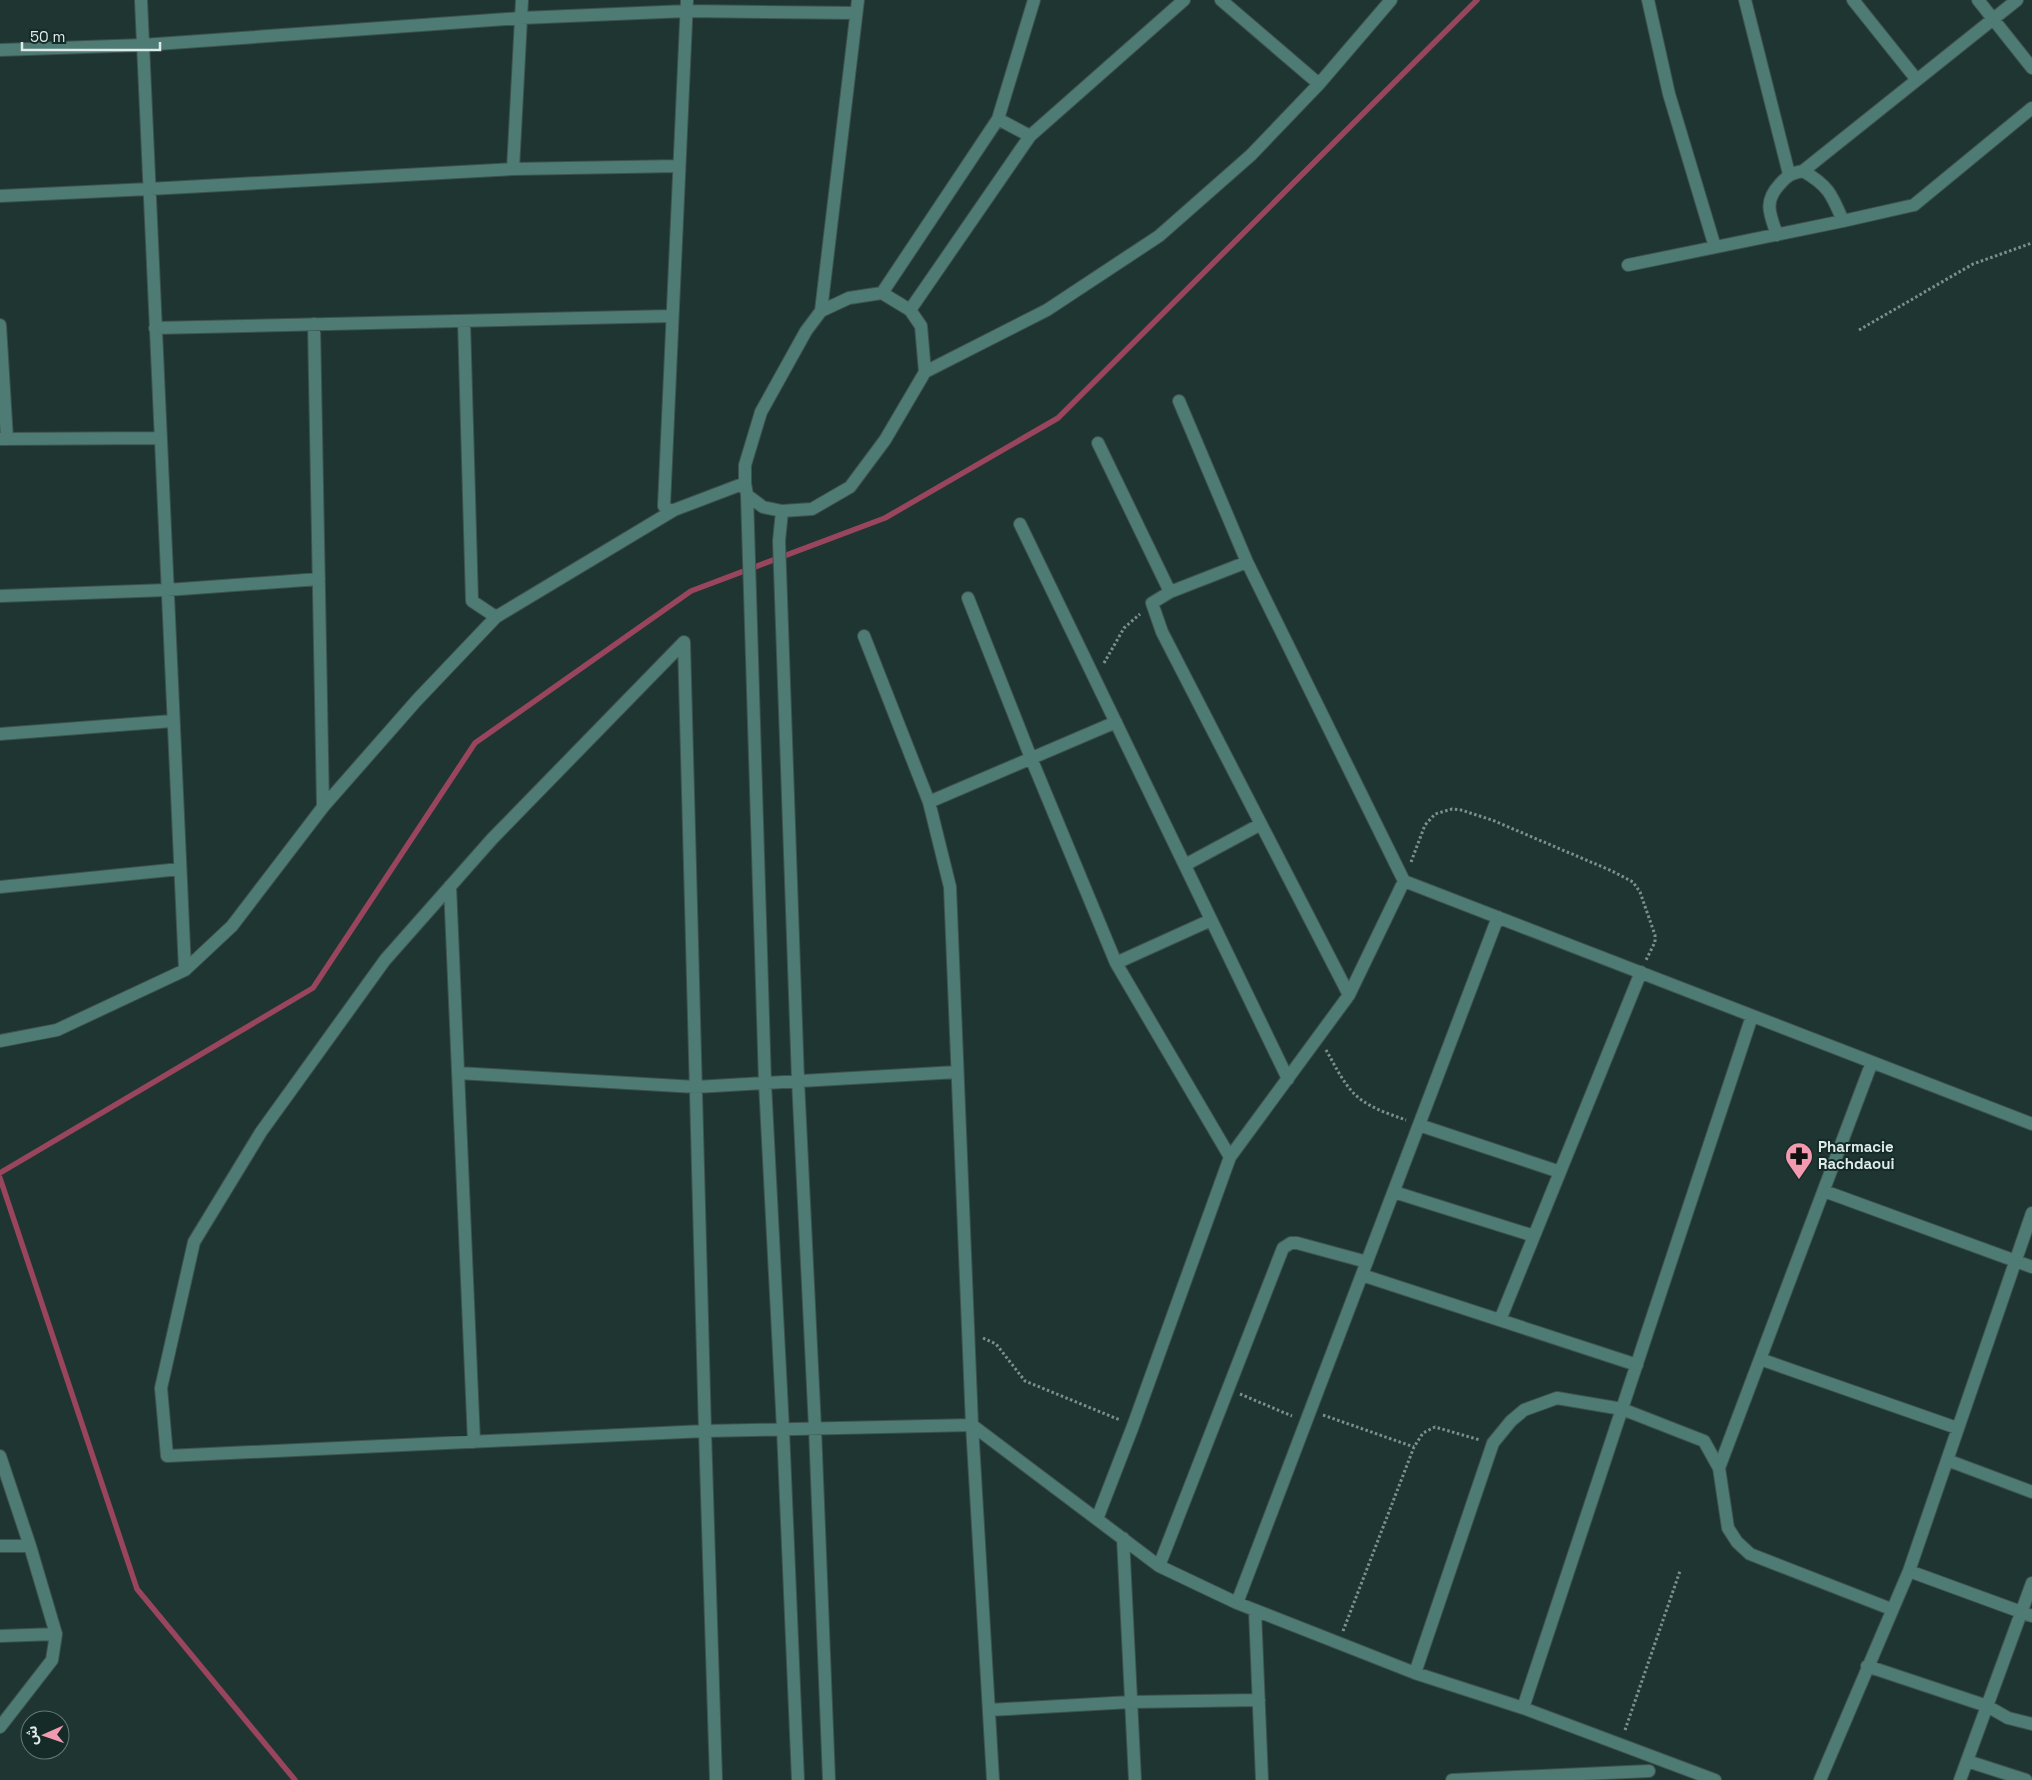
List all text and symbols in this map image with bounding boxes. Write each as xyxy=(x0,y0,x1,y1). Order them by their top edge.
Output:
scale bar xyxy=(22,20,160,52)
text: 50 m xyxy=(30,27,65,46)
place label: Pharmacie Rachdaoui xyxy=(1818,1137,1895,1173)
pharmacy icon: Pharmacie Rachdaoui xyxy=(1784,1141,1814,1180)
north arrow xyxy=(20,1710,70,1760)
text: ش xyxy=(23,1726,41,1745)

